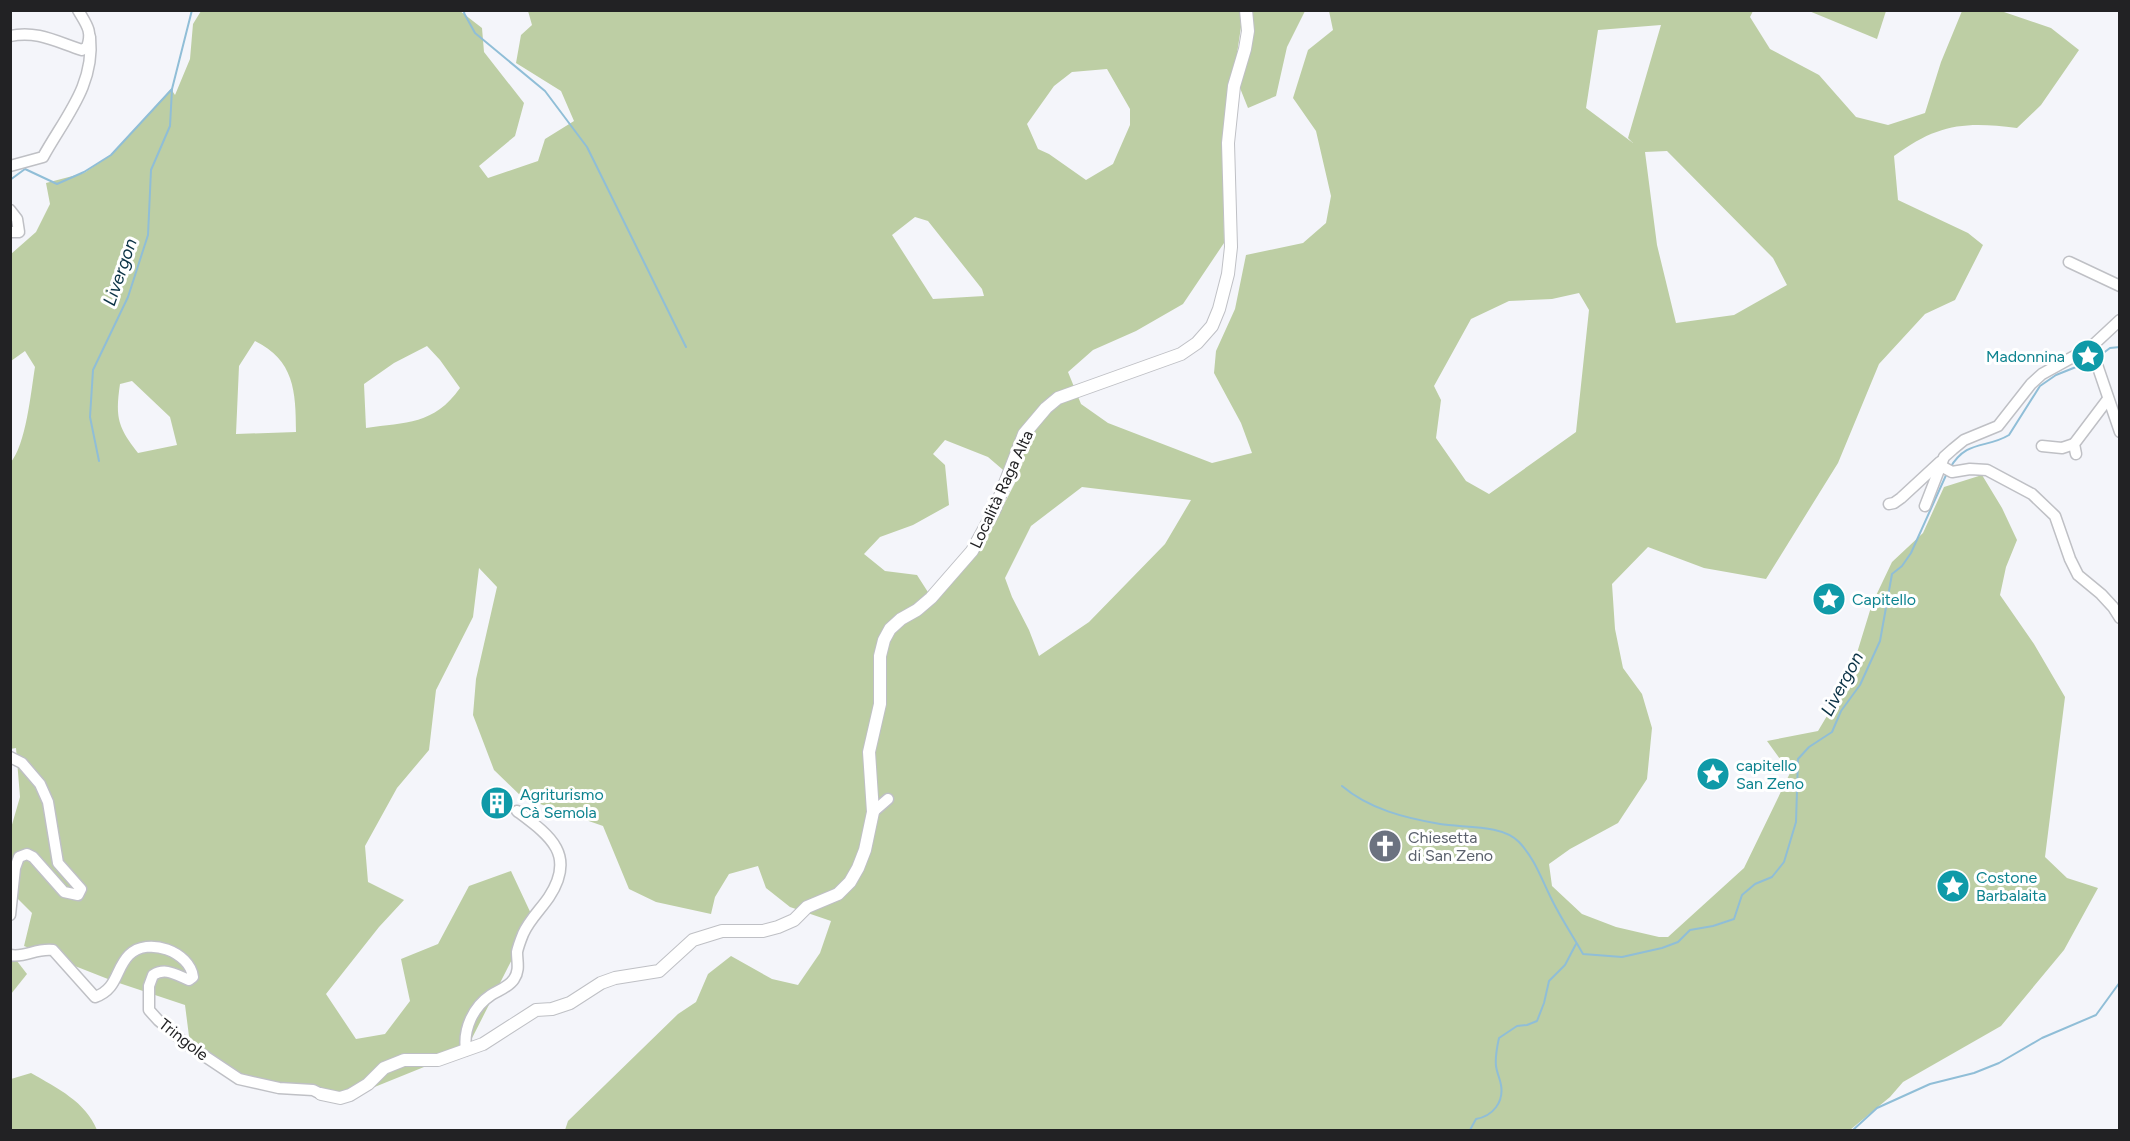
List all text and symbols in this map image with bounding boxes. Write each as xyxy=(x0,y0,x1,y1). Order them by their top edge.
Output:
water label: Livergon xyxy=(98,235,142,309)
place icon: Madonnina xyxy=(2070,338,2106,374)
place label: Madonnina xyxy=(1986,347,2065,366)
street label: Località Raga Alta xyxy=(966,427,1037,551)
place icon: Capitello xyxy=(1811,581,1847,617)
place label: Capitello xyxy=(1852,590,1916,609)
water label: Livergon xyxy=(1816,648,1868,720)
place icon: capitello San Zeno xyxy=(1695,756,1731,792)
place label: capitello San Zeno xyxy=(1736,756,1804,793)
building icon: Agriturismo Cà Semola xyxy=(479,785,515,821)
place label: Agriturismo Cà Semola xyxy=(520,785,604,822)
church icon: Chiesetta di San Zeno xyxy=(1367,828,1403,864)
place label: Chiesetta di San Zeno xyxy=(1408,828,1493,865)
place icon: Costone Barbalaita xyxy=(1935,868,1971,904)
place label: Costone Barbalaita xyxy=(1976,868,2046,905)
street label: Tringole xyxy=(155,1014,212,1065)

